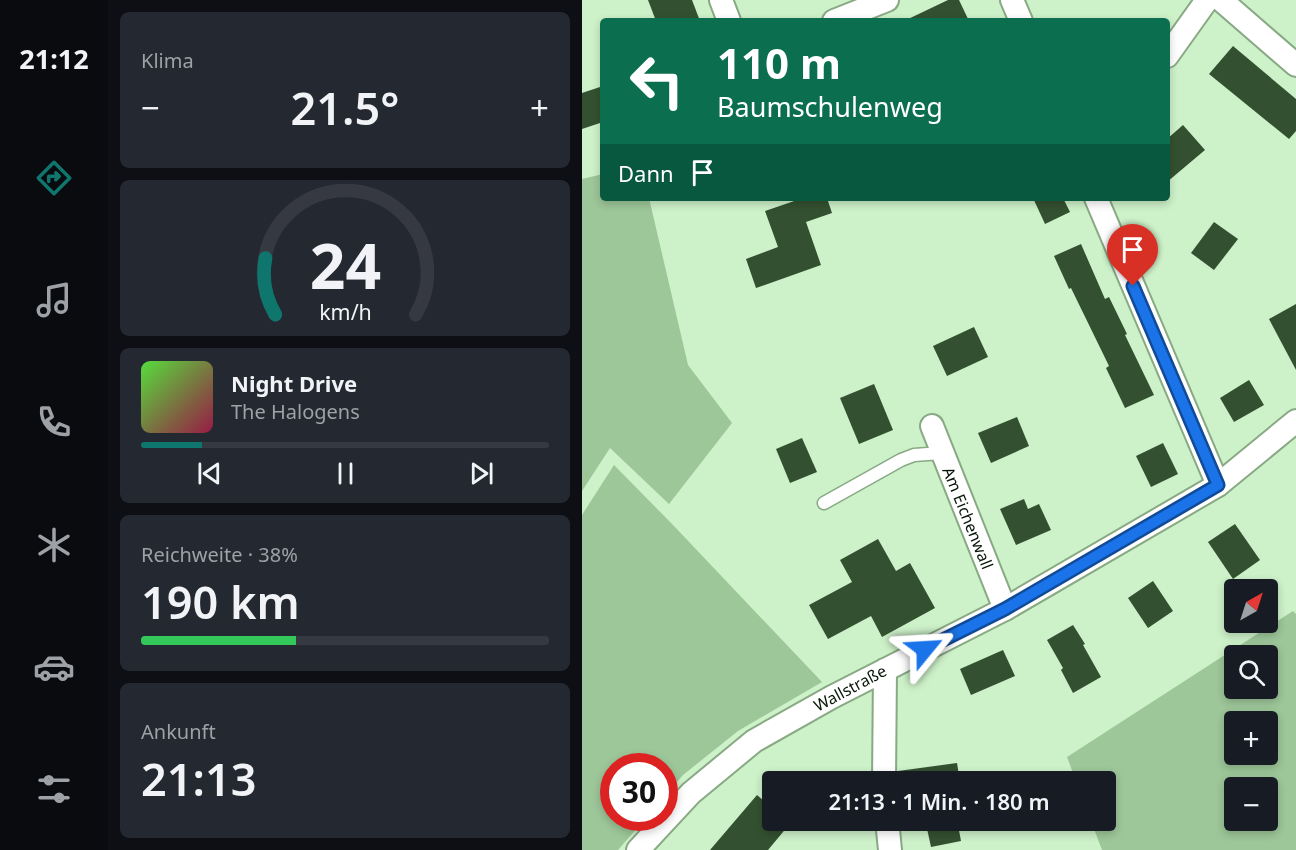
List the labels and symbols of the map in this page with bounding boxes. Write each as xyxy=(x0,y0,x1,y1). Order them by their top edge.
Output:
pin xyxy=(1107,224,1158,286)
street label: Am Eichenwall xyxy=(937,464,999,572)
north arrow xyxy=(1224,579,1278,633)
position arrow xyxy=(893,617,957,681)
street label: Wallstraße xyxy=(810,660,890,716)
speed limit sign: 30 xyxy=(600,753,678,831)

